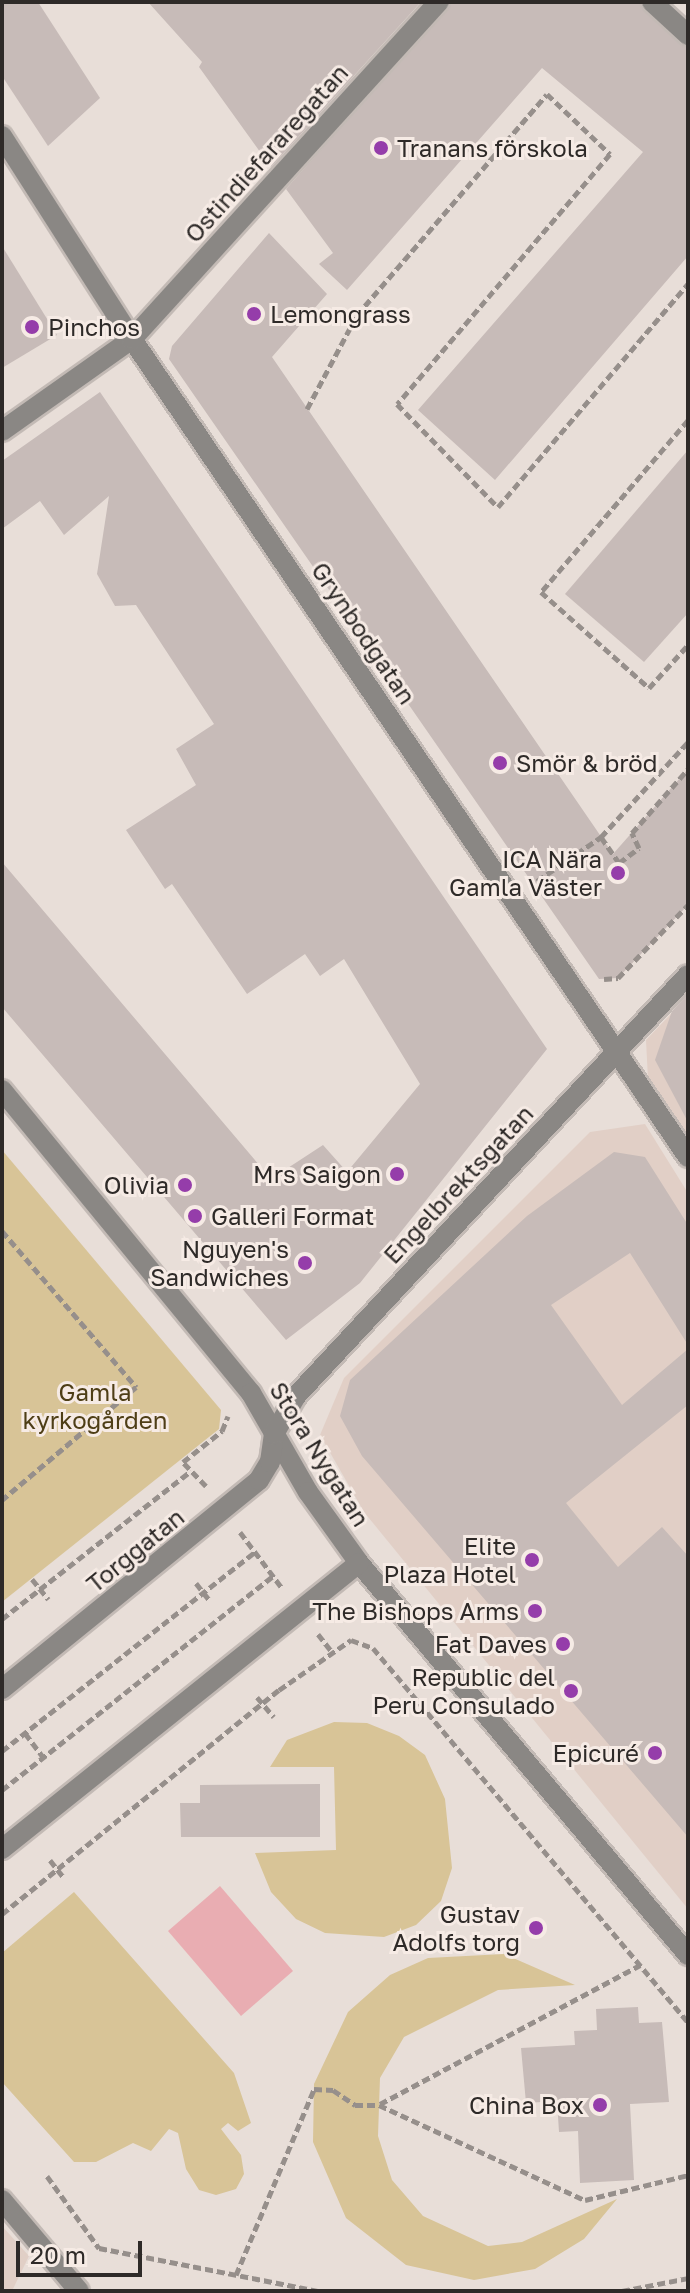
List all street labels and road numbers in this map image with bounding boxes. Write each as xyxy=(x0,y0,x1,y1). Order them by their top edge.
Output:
street label: Ostindiefararegatan xyxy=(178,58,354,248)
street label: Grynbodgatan xyxy=(306,557,422,709)
street label: Engelbrektsgatan xyxy=(377,1099,539,1269)
street label: Stora Nygatan xyxy=(264,1377,376,1531)
street label: Torggatan xyxy=(80,1502,190,1598)

